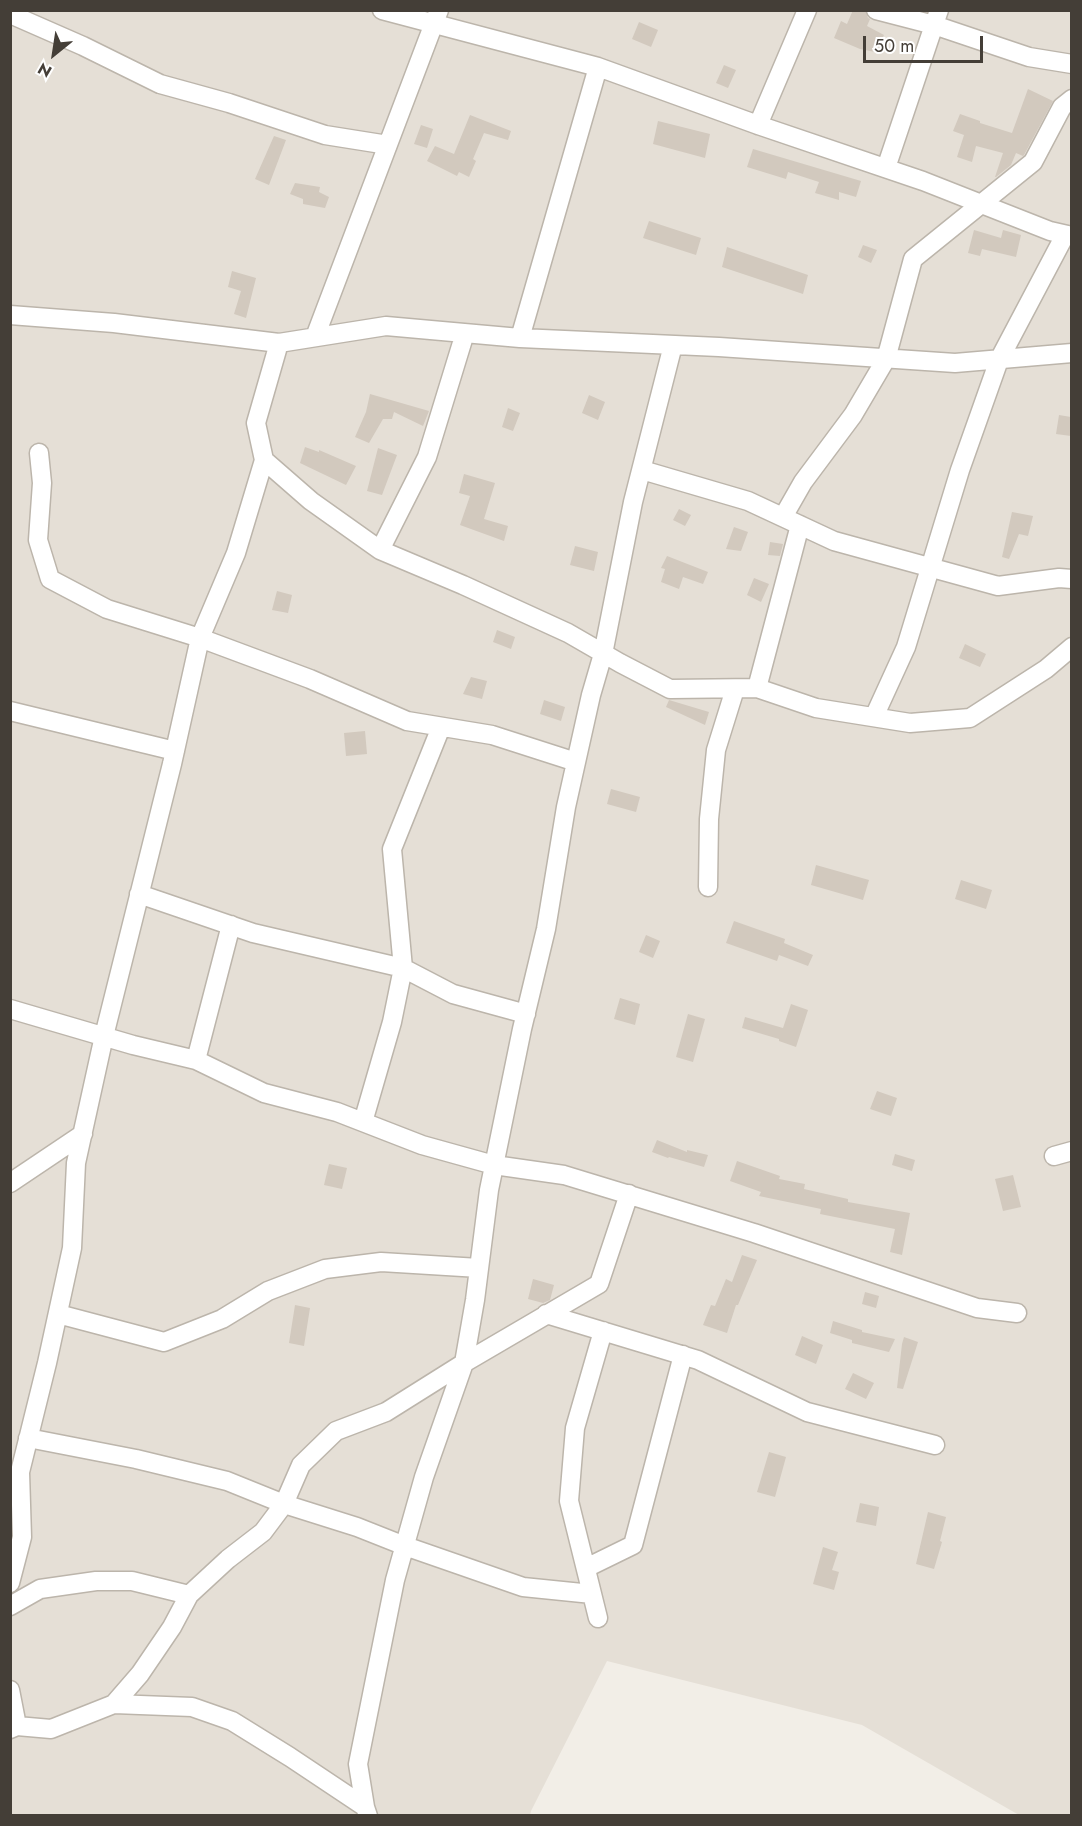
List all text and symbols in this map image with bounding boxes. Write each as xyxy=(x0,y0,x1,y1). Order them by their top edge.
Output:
north arrow xyxy=(24,24,84,84)
scale bar xyxy=(866,24,986,62)
text: 50 m xyxy=(874,33,914,59)
text: N xyxy=(33,57,56,83)

